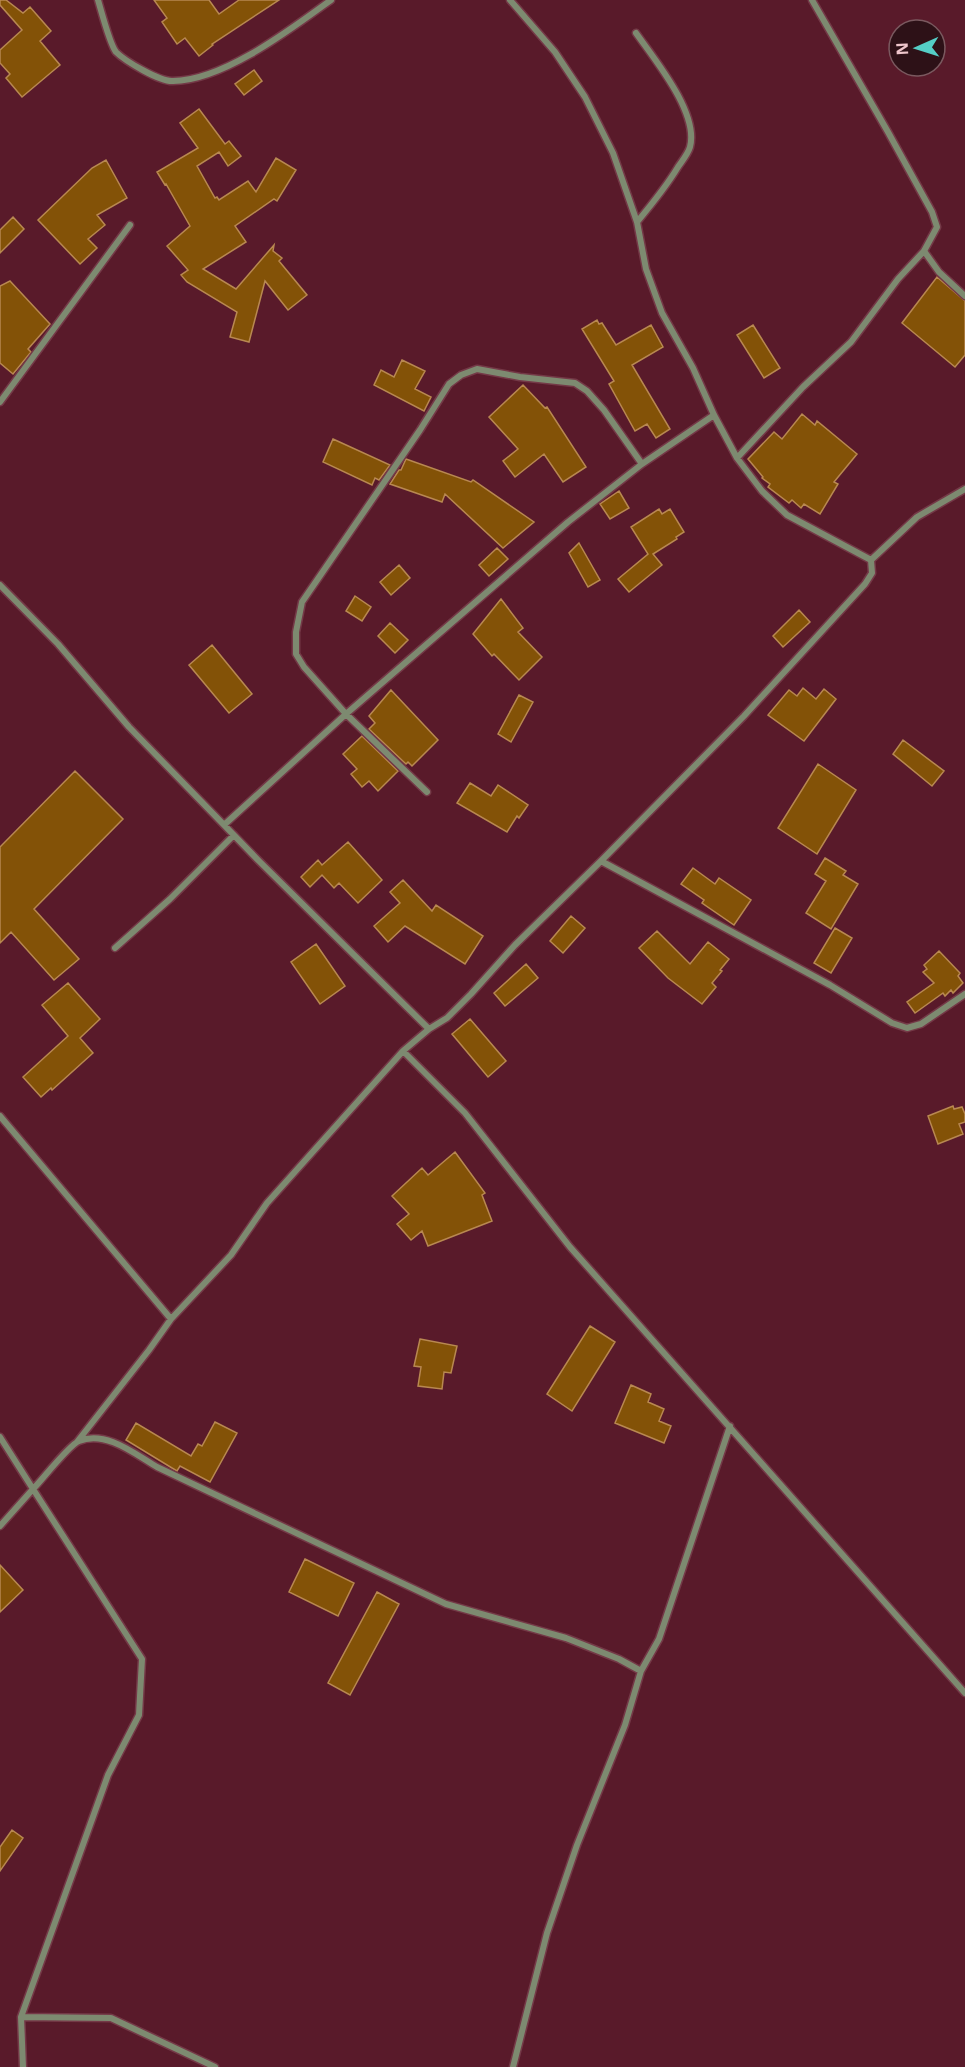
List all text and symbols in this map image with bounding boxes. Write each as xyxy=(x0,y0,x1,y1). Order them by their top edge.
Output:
north arrow xyxy=(887,18,947,78)
text: N xyxy=(891,42,913,56)

